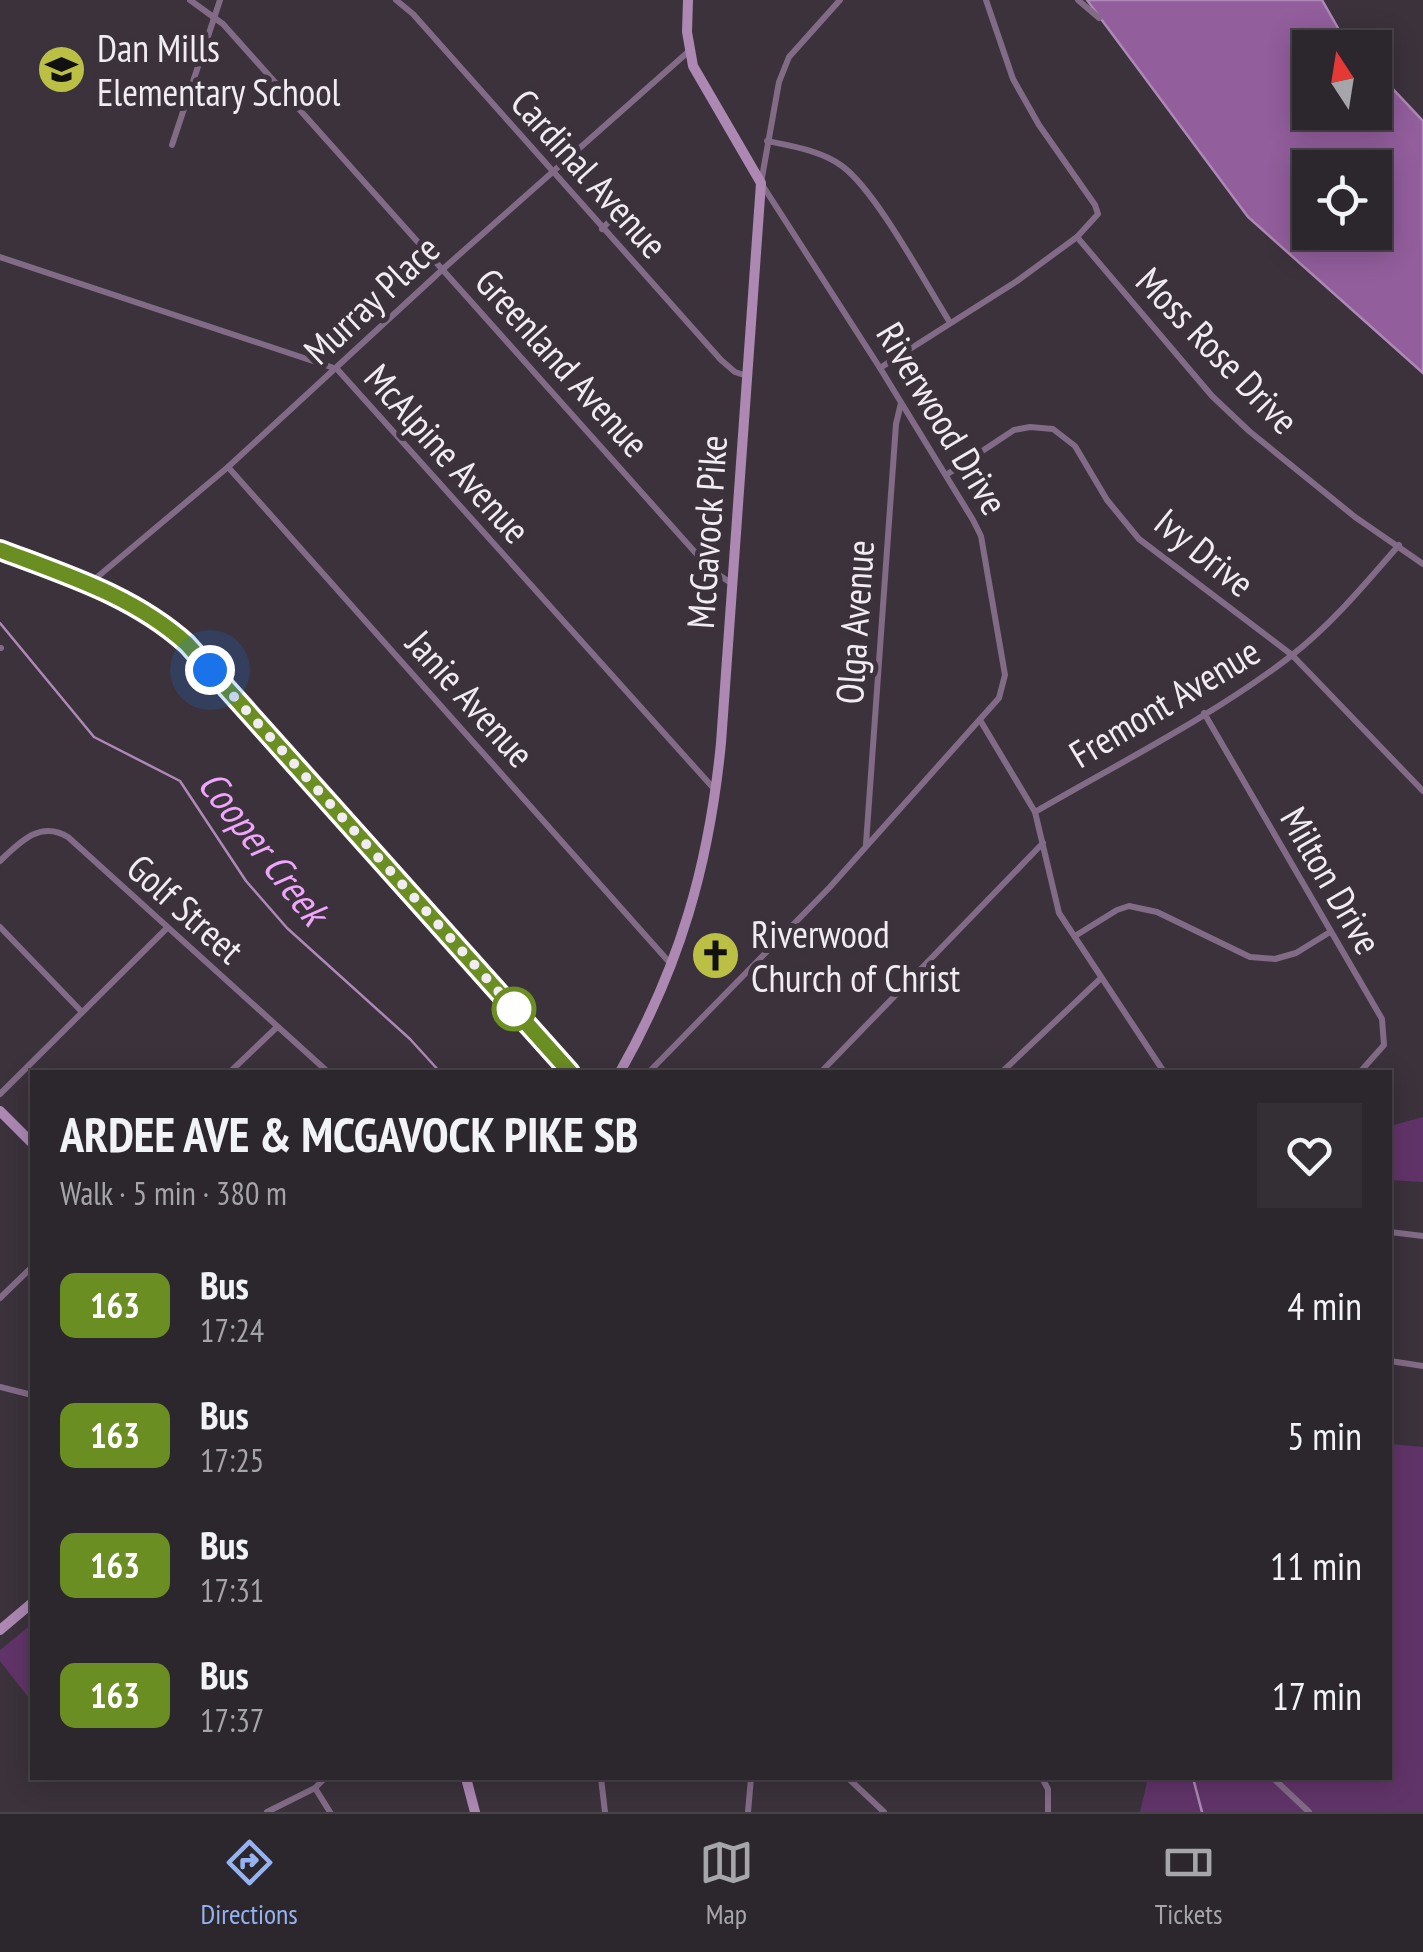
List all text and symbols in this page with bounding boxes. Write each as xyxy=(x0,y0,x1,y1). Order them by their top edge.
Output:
place label: Dan Mills Elementary School xyxy=(97,23,341,116)
north arrow xyxy=(1292,30,1392,130)
map controls xyxy=(1292,30,1392,250)
school or university icon: Dan Mills Elementary School xyxy=(36,43,88,95)
street label: Cardinal Avenue xyxy=(501,78,679,268)
button: locate xyxy=(1292,150,1392,250)
street label: Murray Place xyxy=(293,224,449,374)
street label: Moss Rose Drive xyxy=(1126,256,1310,444)
street label: Greenland Avenue xyxy=(465,257,661,467)
street label: Riverwood Drive xyxy=(866,313,1020,523)
street label: McAlpine Avenue xyxy=(355,353,541,553)
street label: McGavock Pike xyxy=(675,434,737,630)
street label: Ivy Drive xyxy=(1145,497,1265,607)
street label: Olga Avenue xyxy=(824,538,884,706)
street label: Janie Avenue xyxy=(396,618,545,777)
street label: Fremont Avenue xyxy=(1060,626,1268,778)
your location xyxy=(185,645,235,695)
water label: Cooper Creek xyxy=(187,759,343,938)
street label: Milton Drive xyxy=(1270,798,1394,962)
street label: Golf Street xyxy=(117,843,255,974)
place label: Riverwood Church of Christ xyxy=(751,909,961,1002)
church icon: Riverwood Church of Christ xyxy=(690,929,742,981)
unlabelled marker xyxy=(493,988,535,1030)
text: ARDEE AVE & MCGAVOCK PIKE SB xyxy=(60,1103,638,1165)
button: heart xyxy=(1257,1103,1362,1208)
text: Walk · 5 min · 380 m xyxy=(60,1172,287,1214)
text: Bus xyxy=(200,1260,249,1309)
text: 4 min xyxy=(1287,1281,1362,1330)
text: 163 xyxy=(90,1282,140,1328)
text: 17:24 xyxy=(200,1309,264,1351)
text: Bus xyxy=(200,1390,249,1439)
text: 5 min xyxy=(1287,1411,1362,1460)
text: 163 xyxy=(90,1412,140,1458)
text: 17:25 xyxy=(200,1439,264,1481)
text: Bus xyxy=(200,1520,249,1569)
text: 11 min xyxy=(1270,1541,1362,1590)
text: 163 xyxy=(90,1542,140,1588)
text: 17:31 xyxy=(200,1569,264,1611)
text: Bus xyxy=(200,1650,249,1699)
text: 17 min xyxy=(1272,1671,1362,1720)
text: 163 xyxy=(90,1672,140,1718)
text: 17:37 xyxy=(200,1699,264,1741)
tab: Directions xyxy=(200,1835,298,1932)
tab: Map xyxy=(699,1835,754,1932)
tab: Tickets xyxy=(1155,1835,1223,1932)

